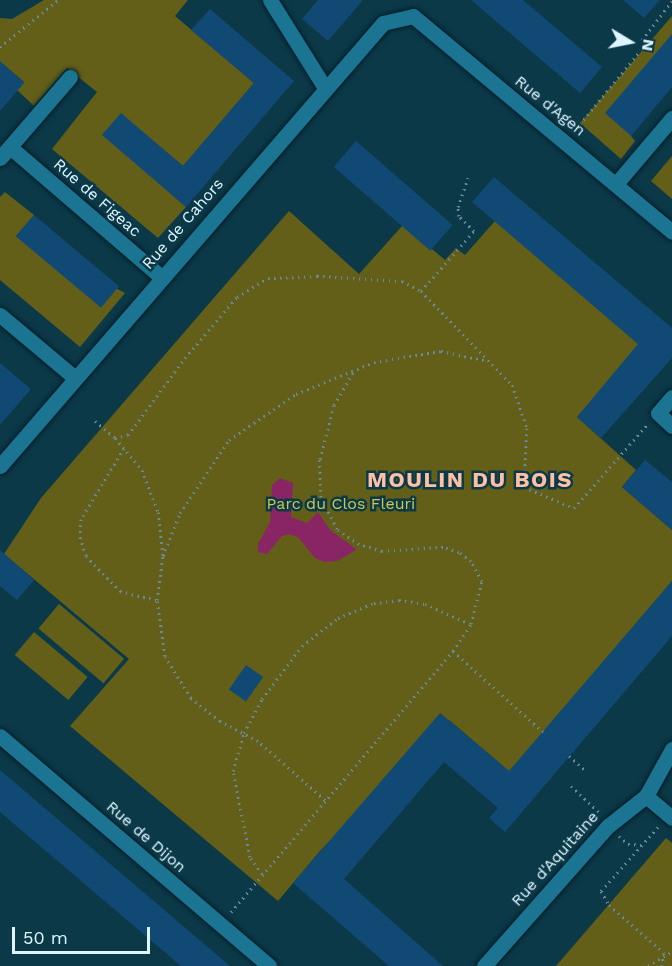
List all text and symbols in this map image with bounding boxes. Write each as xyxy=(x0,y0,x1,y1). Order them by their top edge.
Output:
north arrow xyxy=(600,12,660,72)
text: N xyxy=(638,38,659,53)
street label: Rue d'Agen xyxy=(511,72,589,140)
street label: Rue de Figeac xyxy=(49,155,145,241)
street label: Rue de Cahors xyxy=(138,175,228,273)
district label: MOULIN DU BOIS xyxy=(367,467,573,493)
park label: Parc du Clos Fleuri xyxy=(267,494,415,514)
street label: Rue de Dijon xyxy=(102,797,190,877)
street label: Rue d'Aquitaine xyxy=(507,808,603,910)
scale bar xyxy=(15,915,153,953)
text: 50 m xyxy=(23,927,68,948)

